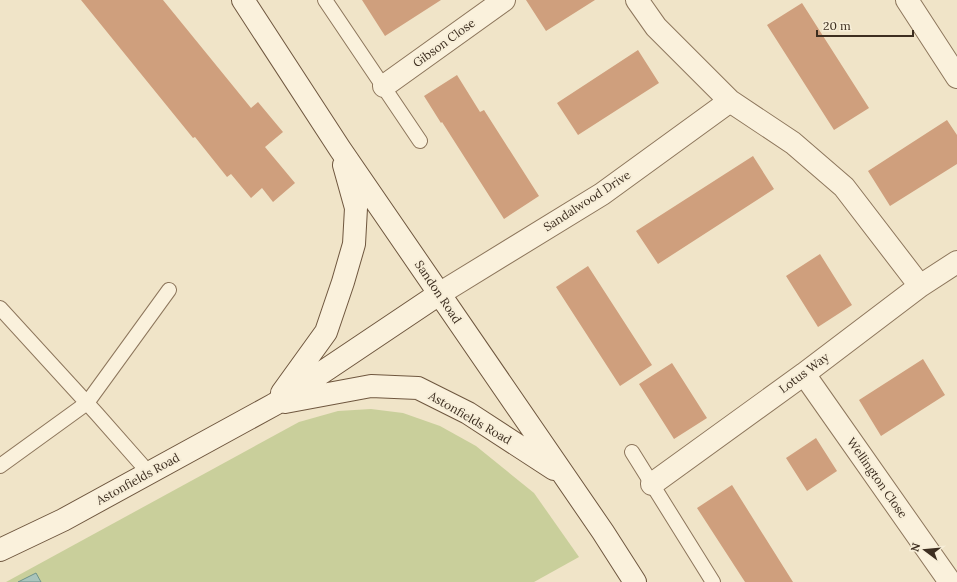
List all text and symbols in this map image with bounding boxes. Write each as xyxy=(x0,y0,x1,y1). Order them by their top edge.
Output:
scale bar xyxy=(817,12,913,38)
street label: Gibson Close xyxy=(410,15,478,70)
text: 20 m xyxy=(823,18,851,33)
street label: Sandalwood Drive xyxy=(540,167,633,234)
street label: Sandon Road xyxy=(412,257,465,326)
street label: Lotus Way xyxy=(776,349,832,396)
street label: Astonfields Road xyxy=(425,387,514,447)
street label: Wellington Close xyxy=(844,435,911,521)
street label: Astonfields Road xyxy=(93,449,182,508)
north arrow xyxy=(905,530,945,570)
text: N xyxy=(907,541,923,553)

